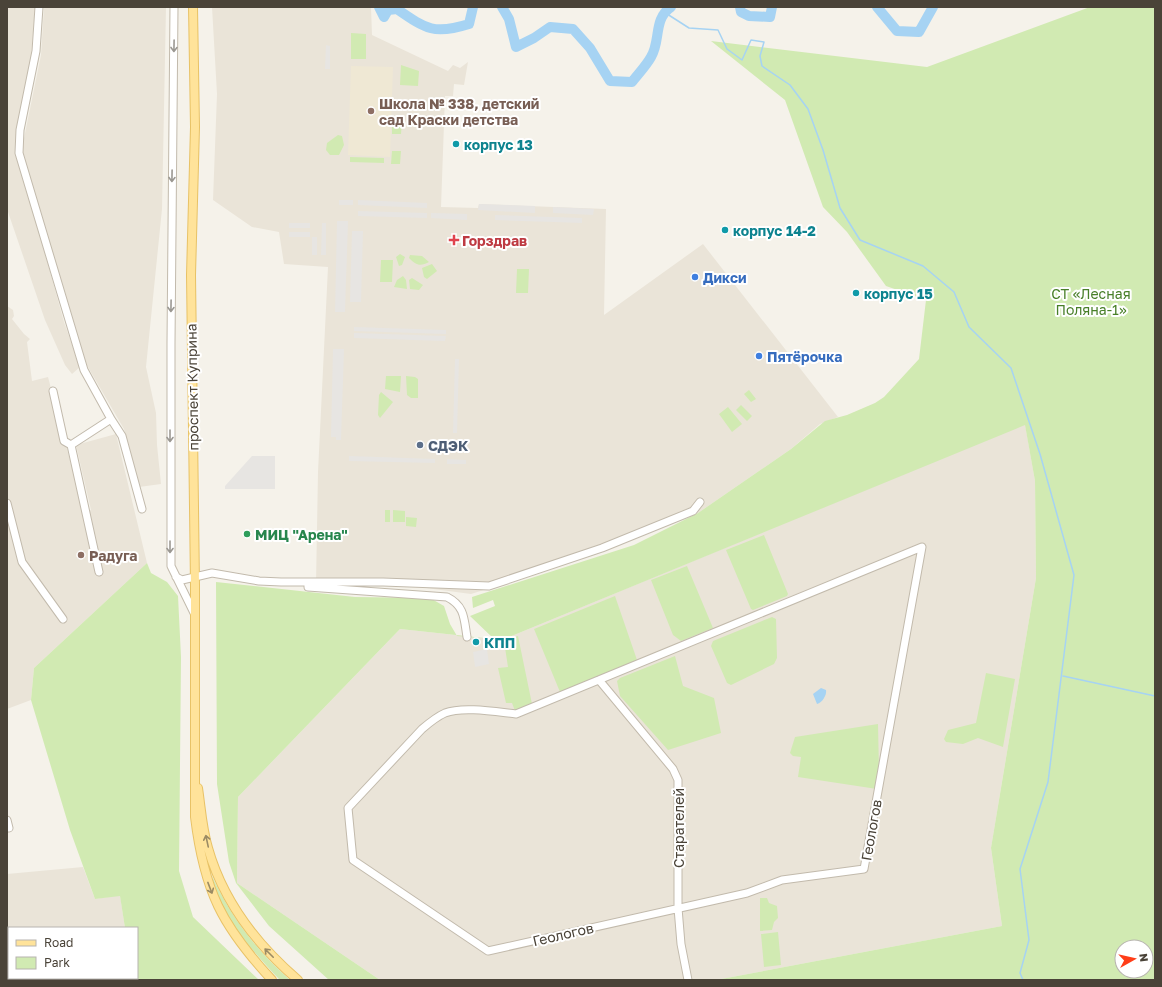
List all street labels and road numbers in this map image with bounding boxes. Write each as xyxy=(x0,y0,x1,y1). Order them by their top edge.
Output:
street label: проспект Куприна xyxy=(182,323,202,451)
street label: Старателей xyxy=(670,788,687,868)
street label: Геологов xyxy=(857,798,885,862)
street label: Геологов xyxy=(531,919,595,949)

